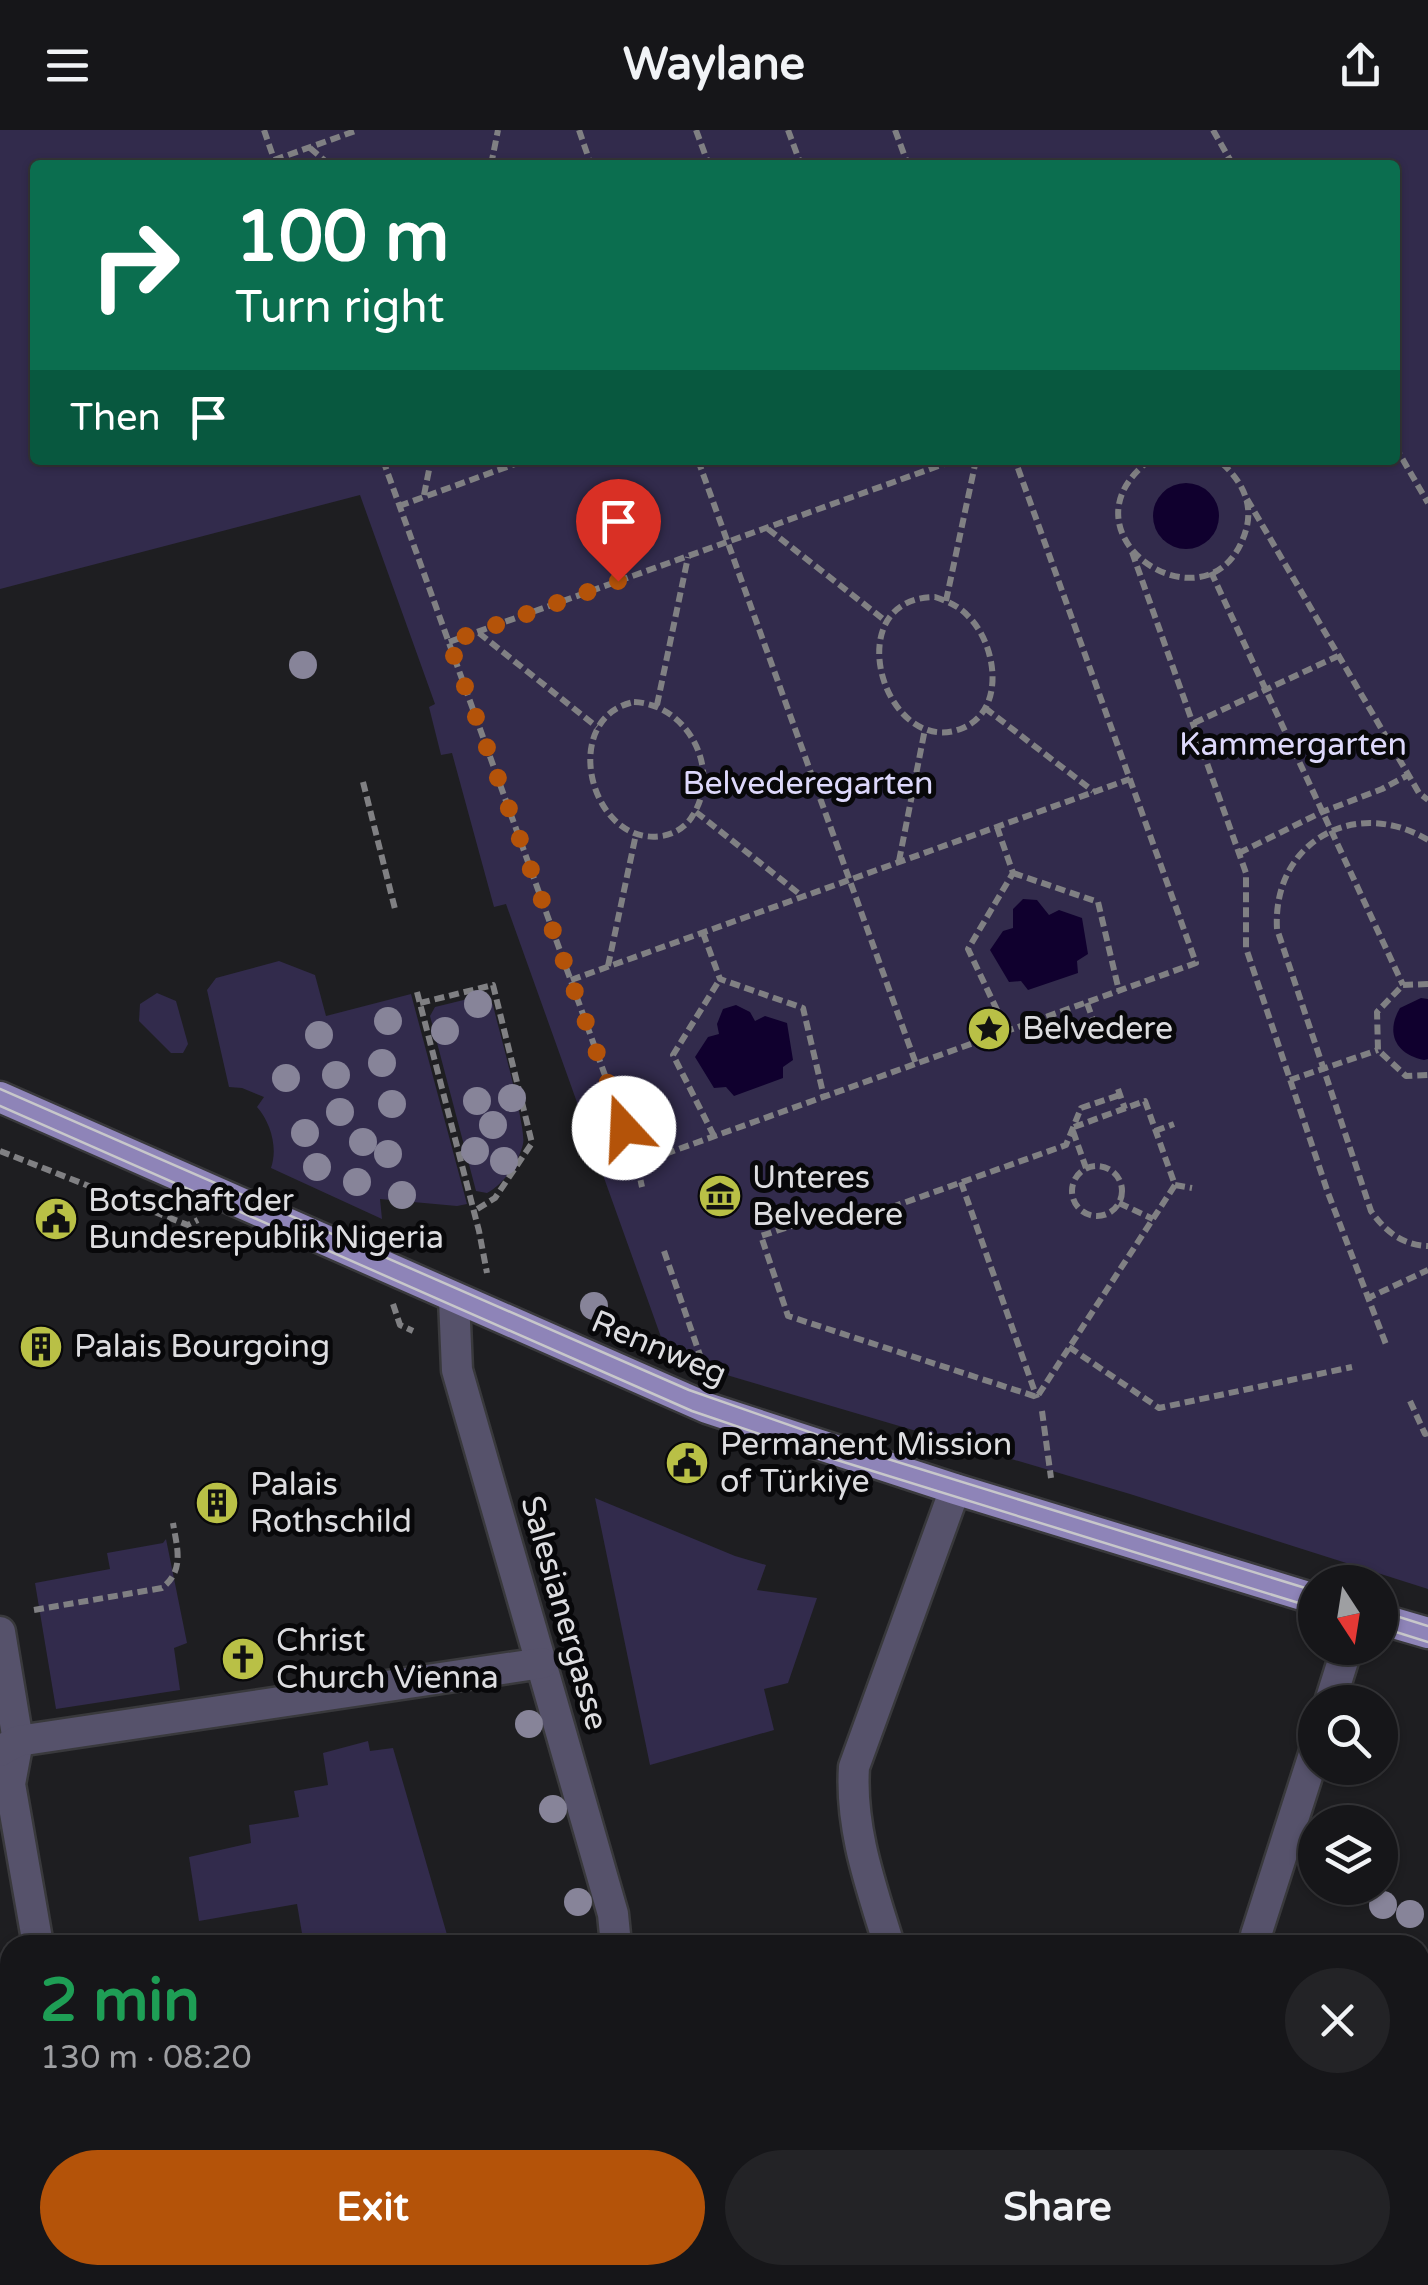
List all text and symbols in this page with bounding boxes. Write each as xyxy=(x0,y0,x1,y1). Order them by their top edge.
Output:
icon: menu xyxy=(40,38,95,93)
text: Waylane xyxy=(623,38,805,92)
icon: share xyxy=(1333,38,1388,93)
text: 100 m xyxy=(235,196,449,280)
icon: right xyxy=(70,200,200,330)
text: Turn right xyxy=(235,281,444,335)
icon: arrive xyxy=(181,390,236,445)
text: Then xyxy=(70,395,161,441)
pin xyxy=(576,479,661,582)
icon: arrive xyxy=(591,494,646,549)
park label: Kammergarten xyxy=(1179,726,1407,764)
park label: Belvederegarten xyxy=(682,765,934,803)
place icon: Belvedere xyxy=(966,1006,1012,1052)
place label: Belvedere xyxy=(1022,1010,1173,1048)
position arrow xyxy=(572,1076,676,1180)
place label: Unteres Belvedere xyxy=(752,1159,903,1234)
museum icon: Unteres Belvedere xyxy=(697,1173,743,1219)
place label: Botschaft der Bundesrepublik Nigeria xyxy=(88,1182,444,1257)
public building icon: Botschaft der Bundesrepublik Nigeria xyxy=(33,1196,79,1242)
street label: Rennweg xyxy=(586,1303,732,1393)
building icon: Palais Bourgoing xyxy=(18,1324,64,1370)
place label: Palais Bourgoing xyxy=(74,1328,330,1366)
place label: Permanent Mission of Türkiye xyxy=(720,1426,1012,1501)
public building icon: Permanent Mission of Türkiye xyxy=(664,1440,710,1486)
place label: Palais Rothschild xyxy=(250,1466,412,1541)
building icon: Palais Rothschild xyxy=(194,1480,240,1526)
street label: Salesianergasse xyxy=(512,1492,616,1734)
north arrow xyxy=(1298,1565,1398,1665)
map controls xyxy=(1298,1565,1398,1905)
place label: Christ Church Vienna xyxy=(276,1622,499,1697)
church icon: Christ Church Vienna xyxy=(220,1636,266,1682)
button: search xyxy=(1298,1685,1398,1785)
button: layers xyxy=(1298,1805,1398,1905)
text: 2 min xyxy=(40,1965,200,2037)
button: close xyxy=(1285,1968,1390,2073)
text: 130 m · 08:20 xyxy=(40,2039,252,2077)
button: Exit xyxy=(40,2150,705,2265)
button: Share xyxy=(725,2150,1390,2265)

